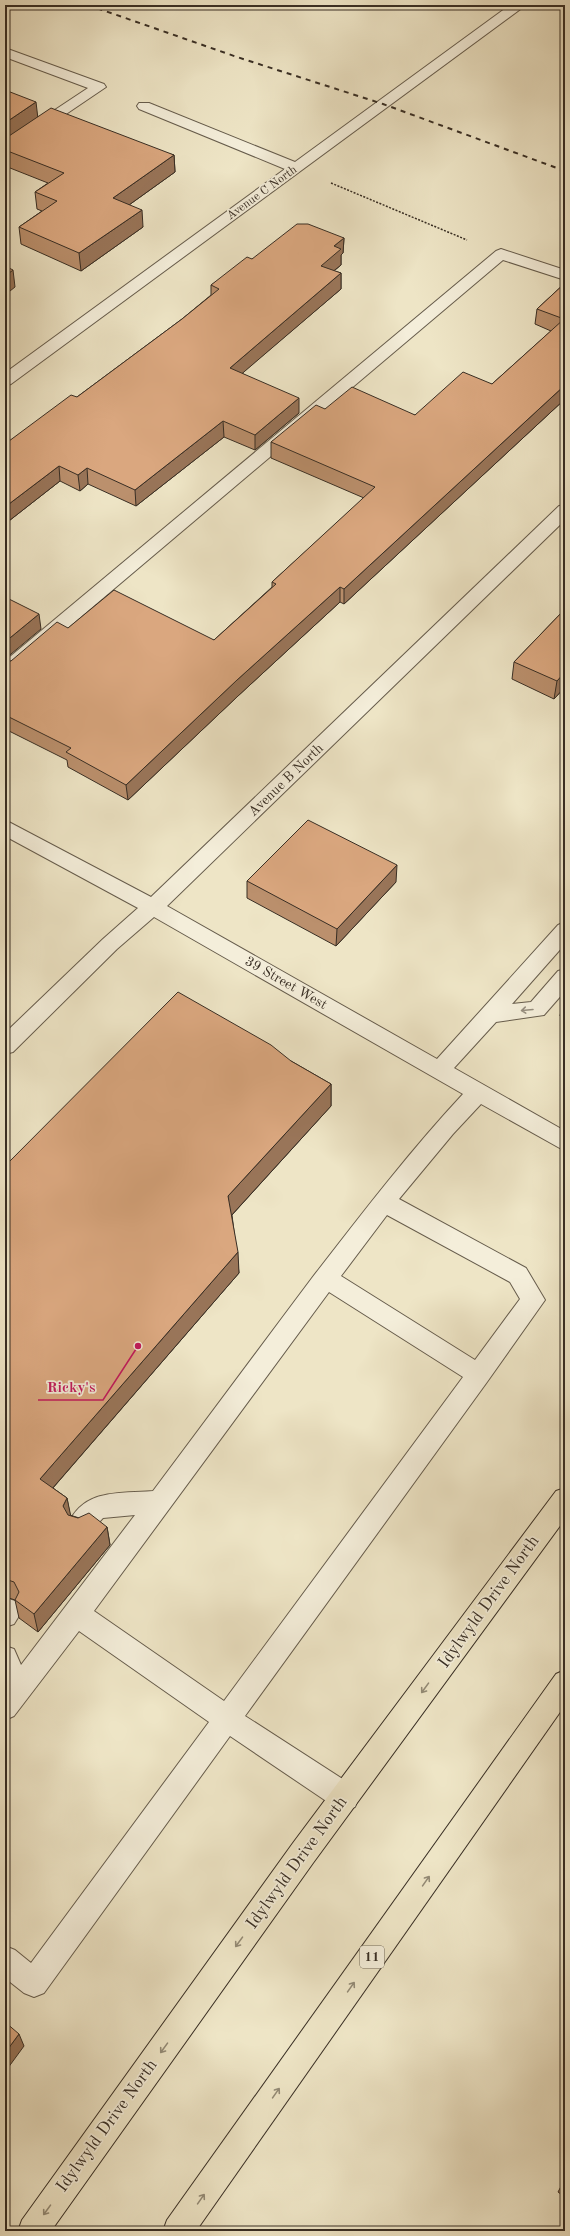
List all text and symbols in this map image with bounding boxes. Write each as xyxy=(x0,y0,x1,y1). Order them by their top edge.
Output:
street label: Avenue C North xyxy=(225,163,300,222)
street label: Avenue B North xyxy=(246,741,326,819)
street label: 39 Street West xyxy=(243,954,330,1012)
one-way arrow xyxy=(521,1007,534,1014)
callout: Ricky's xyxy=(38,1373,103,1400)
text: Ricky's xyxy=(47,1381,95,1396)
street label: Idylwyld Drive North xyxy=(435,1533,543,1671)
one-way arrow xyxy=(421,1682,430,1693)
street label: Idylwyld Drive North xyxy=(243,1794,351,1932)
one-way arrow xyxy=(421,1875,430,1886)
one-way arrow xyxy=(235,1936,243,1947)
road number: 11 xyxy=(360,1946,384,1968)
one-way arrow xyxy=(346,1981,355,1992)
one-way arrow xyxy=(160,2042,168,2053)
street label: Idylwyld Drive North xyxy=(53,2057,161,2195)
one-way arrow xyxy=(271,2088,280,2099)
one-way arrow xyxy=(196,2194,205,2205)
one-way arrow xyxy=(43,2205,51,2216)

